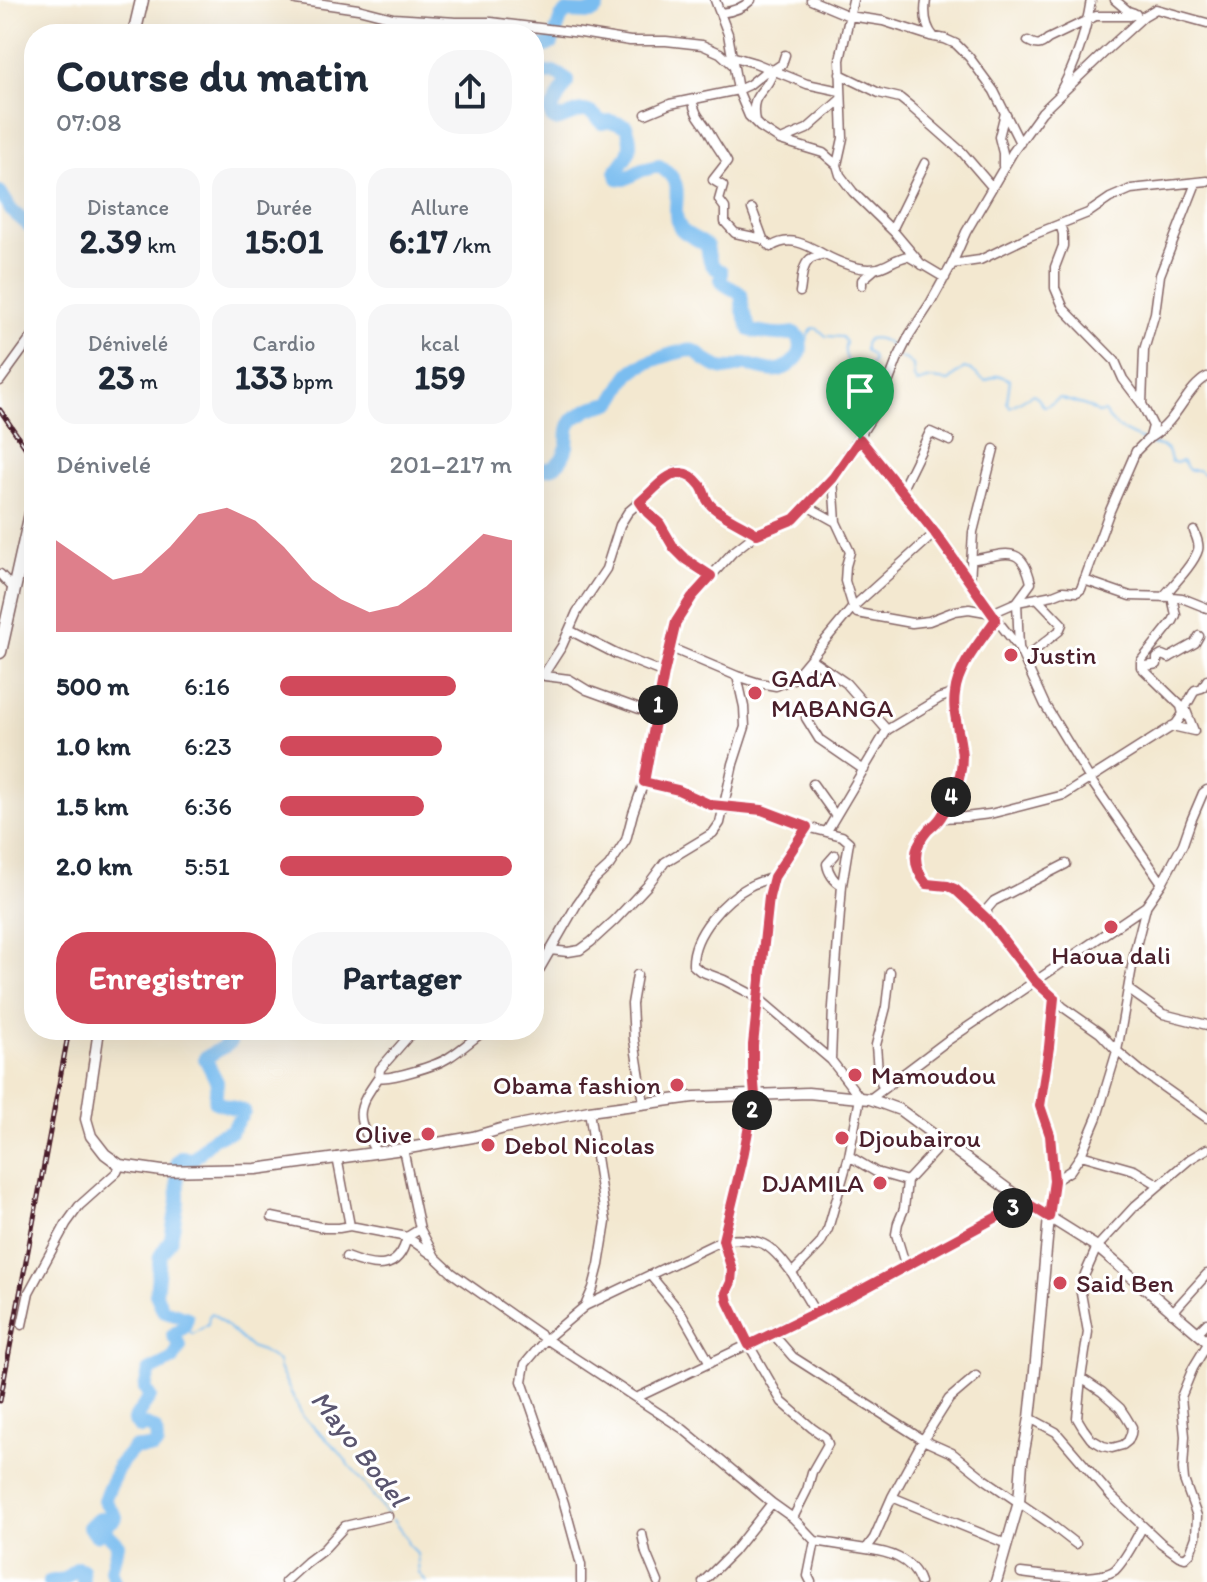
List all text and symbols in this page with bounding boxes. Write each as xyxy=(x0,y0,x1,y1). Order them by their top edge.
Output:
text: Course du matin xyxy=(56,49,368,102)
button: share xyxy=(428,50,512,134)
text: 07:08 xyxy=(56,106,122,138)
text: Distance xyxy=(87,194,169,221)
text: Durée xyxy=(256,194,312,221)
text: Allure xyxy=(411,194,469,221)
text: 2.39 xyxy=(80,221,142,262)
text: 15:01 xyxy=(245,221,323,262)
text: 6:17 xyxy=(389,221,448,262)
text: km xyxy=(142,232,176,259)
text: /km xyxy=(448,232,491,259)
text: Dénivelé xyxy=(88,330,168,357)
text: Cardio xyxy=(253,330,315,357)
text: kcal xyxy=(420,330,460,357)
text: 23 xyxy=(98,357,134,398)
text: 133 xyxy=(235,357,288,398)
text: 159 xyxy=(414,357,466,398)
pin xyxy=(826,357,894,439)
text: m xyxy=(134,368,158,395)
text: bpm xyxy=(288,368,333,395)
icon: arrive xyxy=(838,369,882,413)
text: Dénivelé xyxy=(56,448,151,480)
text: 201–217 m xyxy=(389,448,512,480)
place label: Justin xyxy=(1027,639,1097,671)
marker: Justin xyxy=(1002,646,1020,664)
place label: GAdA MABANGA xyxy=(771,662,894,724)
text: 500 m xyxy=(56,670,129,702)
text: 6:16 xyxy=(184,670,230,702)
marker: GAdA MABANGA xyxy=(746,684,764,702)
pin: 1 xyxy=(638,685,678,725)
text: 1 xyxy=(653,691,663,718)
text: 1.0 km xyxy=(56,730,131,762)
text: 6:23 xyxy=(184,730,232,762)
pin: 4 xyxy=(931,777,971,817)
text: 4 xyxy=(944,783,958,810)
text: 1.5 km xyxy=(56,790,128,822)
text: 6:36 xyxy=(184,790,232,822)
text: 2.0 km xyxy=(56,850,132,882)
text: 5:51 xyxy=(184,850,230,882)
marker: Haoua dali xyxy=(1102,918,1120,936)
button: Enregistrer xyxy=(56,932,276,1024)
button: Partager xyxy=(292,932,512,1024)
place label: Haoua dali xyxy=(1051,939,1171,971)
place label: Mamoudou xyxy=(871,1059,996,1091)
marker: Mamoudou xyxy=(846,1066,864,1084)
place label: Obama fashion xyxy=(493,1069,661,1101)
marker: Obama fashion xyxy=(668,1076,686,1094)
pin: 2 xyxy=(732,1090,772,1130)
text: 2 xyxy=(746,1096,758,1123)
place label: Olive xyxy=(355,1118,412,1150)
place label: Djoubairou xyxy=(858,1122,981,1154)
marker: Olive xyxy=(419,1125,437,1143)
place label: Debol Nicolas xyxy=(504,1129,655,1161)
marker: Djoubairou xyxy=(833,1129,851,1147)
marker: Debol Nicolas xyxy=(479,1136,497,1154)
place label: DJAMILA xyxy=(761,1167,864,1199)
marker: DJAMILA xyxy=(871,1174,889,1192)
pin: 3 xyxy=(993,1188,1033,1228)
text: 3 xyxy=(1007,1194,1019,1221)
place label: Said Ben xyxy=(1076,1267,1174,1299)
marker: Said Ben xyxy=(1051,1274,1069,1292)
water label: Mayo Bodel xyxy=(304,1383,417,1515)

